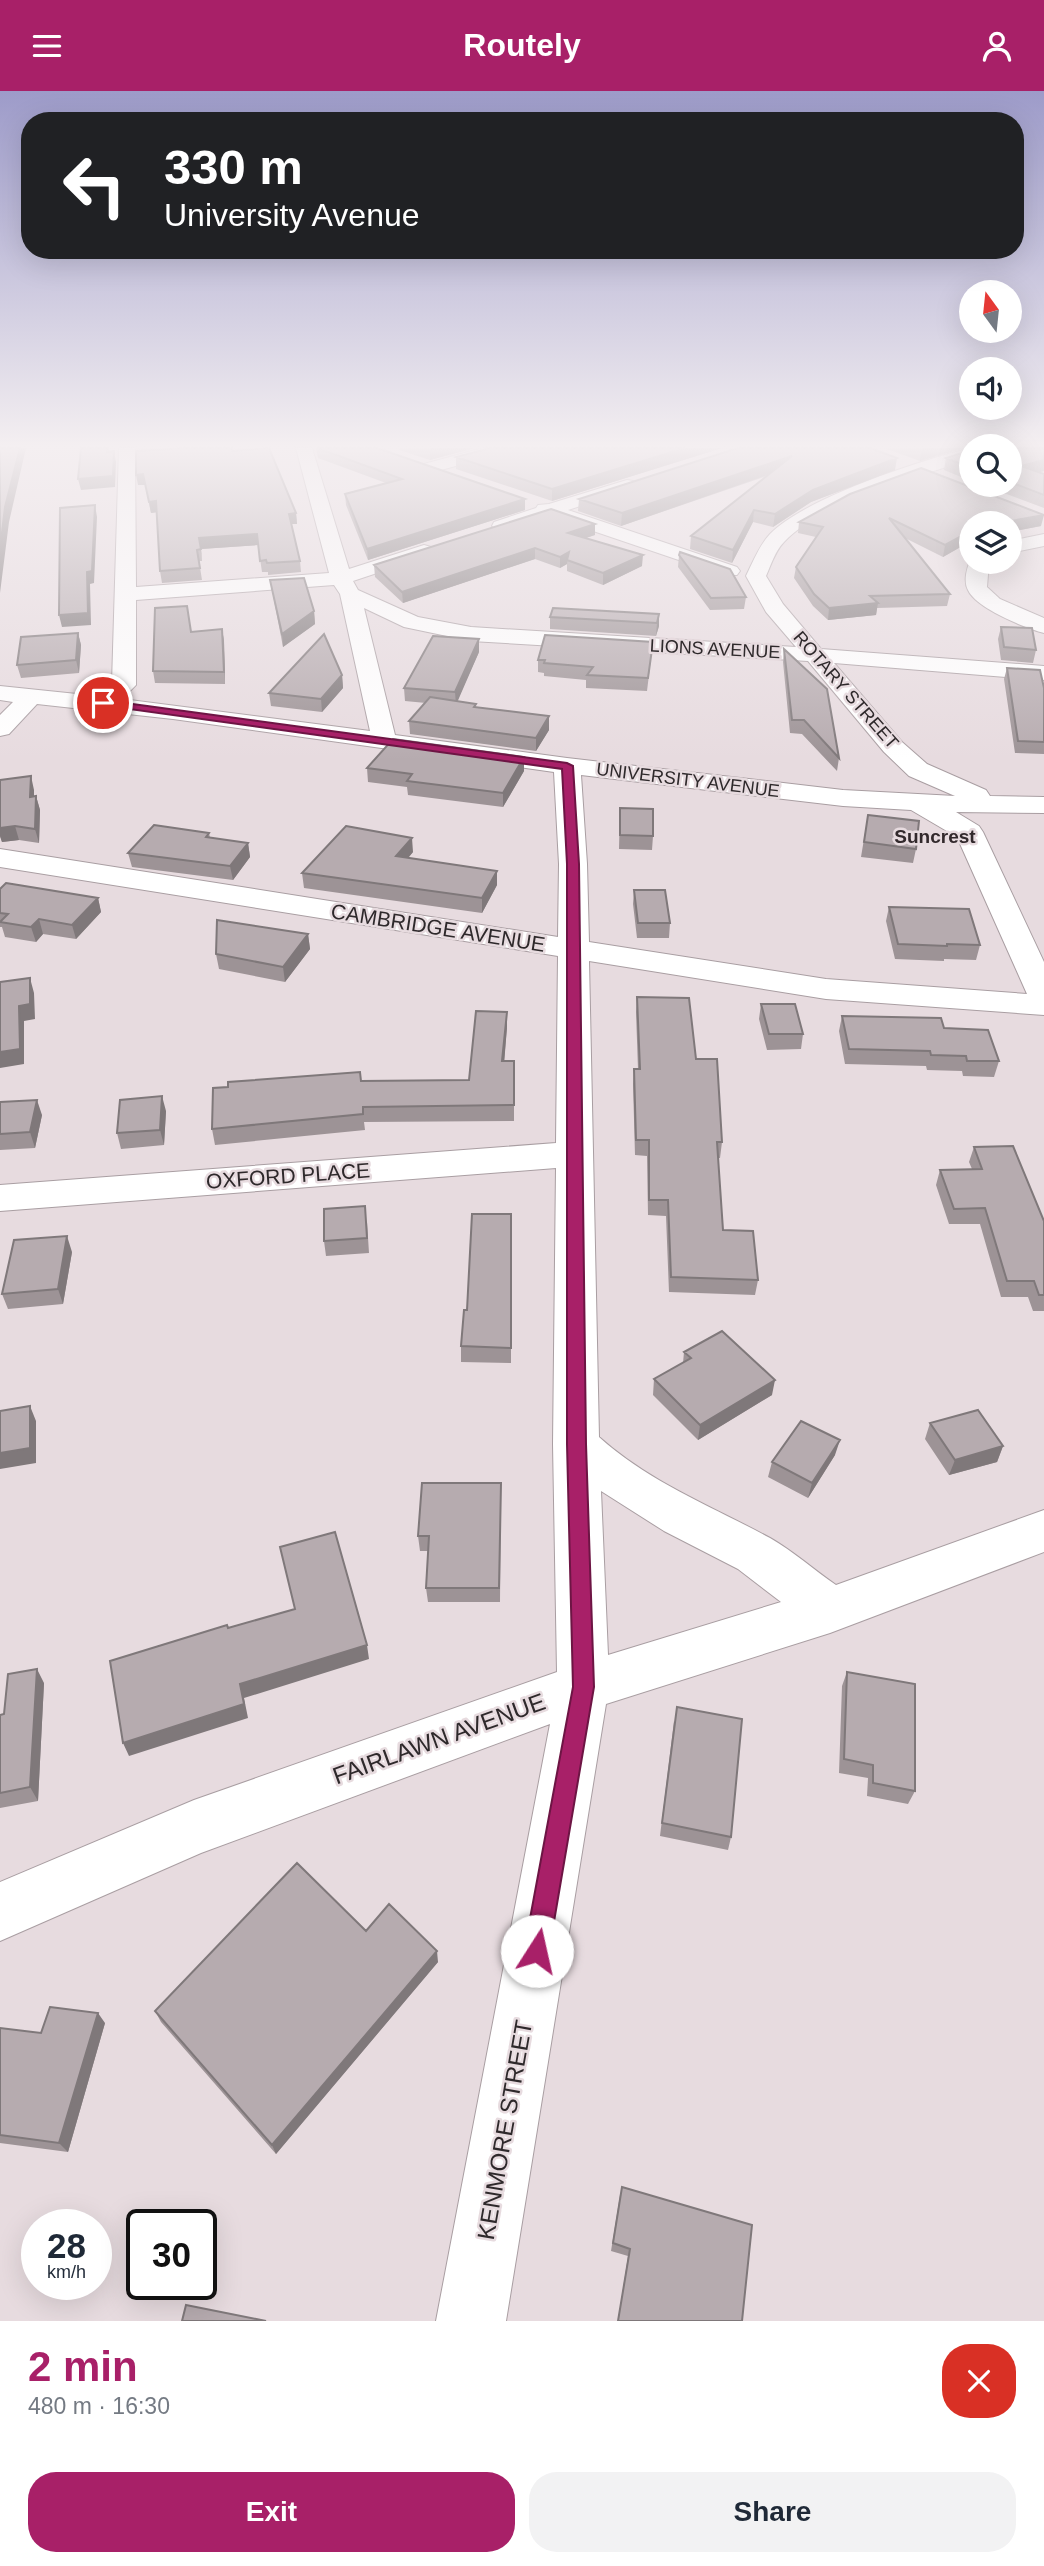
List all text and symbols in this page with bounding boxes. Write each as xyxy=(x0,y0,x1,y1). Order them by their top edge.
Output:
icon: menu xyxy=(28,27,66,65)
text: Routely xyxy=(463,27,581,63)
icon: person xyxy=(978,27,1016,65)
icon: left xyxy=(49,140,140,231)
text: 330 m xyxy=(164,140,303,194)
text: University Avenue xyxy=(164,197,420,233)
north arrow xyxy=(959,280,1022,343)
map controls xyxy=(959,280,1022,574)
button: sound xyxy=(959,357,1022,420)
button: search xyxy=(959,434,1022,497)
button: layers xyxy=(959,511,1022,574)
street label: ROTARY STREET xyxy=(790,627,902,753)
street label: LIONS AVENUE xyxy=(649,636,781,662)
pin xyxy=(73,673,133,733)
icon: arrive xyxy=(84,684,122,722)
street label: UNIVERSITY AVENUE xyxy=(595,759,781,801)
district label: Suncrest xyxy=(894,826,976,847)
street label: CAMBRIDGE AVENUE xyxy=(329,899,547,956)
street label: OXFORD PLACE xyxy=(205,1158,371,1193)
street label: FAIRLAWN AVENUE xyxy=(329,1688,549,1790)
position arrow xyxy=(500,1914,574,1988)
street label: KENMORE STREET xyxy=(472,2018,537,2242)
speed limit sign: 30 xyxy=(126,2209,217,2300)
text: 28 xyxy=(47,2226,86,2265)
text: km/h xyxy=(47,2262,86,2282)
text: 2 min xyxy=(28,2343,138,2390)
button: close xyxy=(942,2344,1016,2418)
text: 480 m · 16:30 xyxy=(28,2393,170,2419)
button: Exit xyxy=(28,2472,515,2552)
button: Share xyxy=(529,2472,1016,2552)

